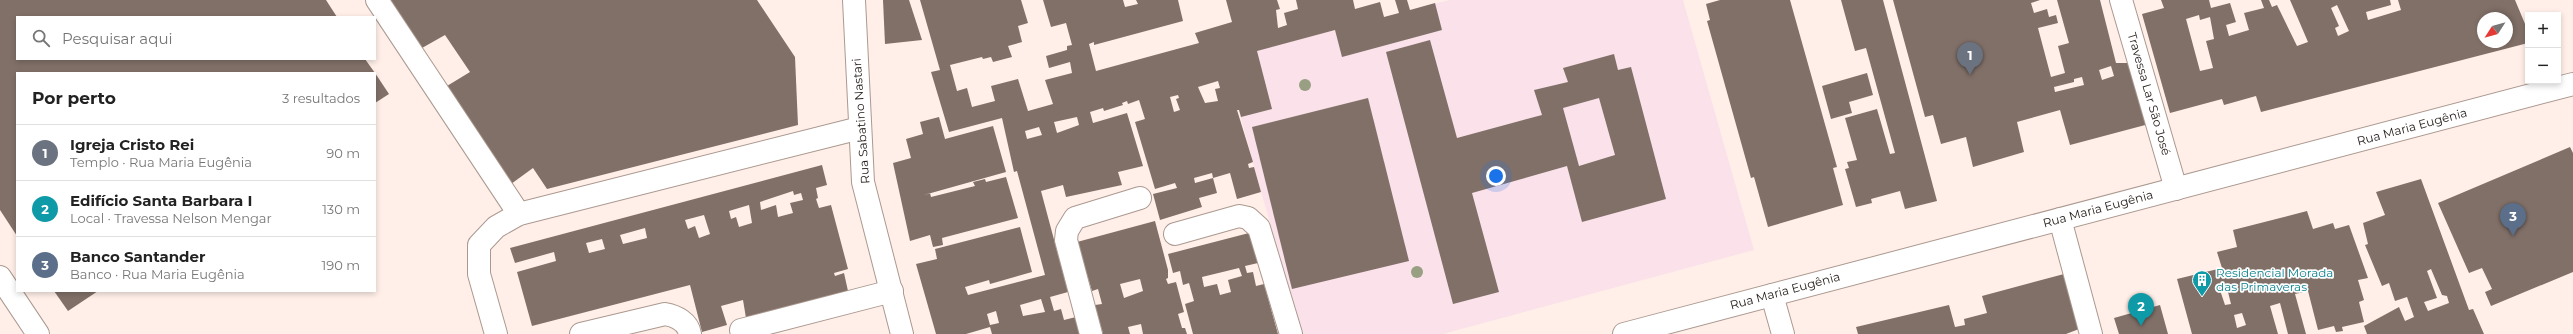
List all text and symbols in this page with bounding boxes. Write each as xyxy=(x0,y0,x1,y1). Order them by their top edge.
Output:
north arrow xyxy=(2477,12,2513,48)
map controls xyxy=(2525,12,2561,84)
button: + xyxy=(2525,12,2561,48)
search box xyxy=(16,16,376,60)
icon: search xyxy=(30,27,52,49)
text: Pesquisar aqui xyxy=(62,29,173,48)
street label: Travessa Lar São José xyxy=(2125,31,2174,157)
pin: 1 xyxy=(1957,42,1983,75)
button: − xyxy=(2525,48,2561,84)
street label: Rua Sabatino Nastari xyxy=(849,58,872,184)
text: Por perto xyxy=(32,88,116,108)
text: 3 resultados xyxy=(282,90,360,106)
street label: Rua Maria Eugênia xyxy=(2355,105,2469,148)
text: Igreja Cristo Rei xyxy=(70,135,194,154)
text: 1 xyxy=(42,145,48,161)
text: 90 m xyxy=(326,145,360,161)
text: Templo · Rua Maria Eugênia xyxy=(70,154,252,170)
your location xyxy=(1486,166,1506,186)
street label: Rua Maria Eugênia xyxy=(2041,187,2155,230)
text: Edifício Santa Barbara I xyxy=(70,191,252,210)
text: 2 xyxy=(41,201,49,217)
text: 130 m xyxy=(322,201,360,217)
pin: 3 xyxy=(2500,203,2526,236)
text: Local · Travessa Nelson Mengar xyxy=(70,210,272,226)
text: Banco Santander xyxy=(70,247,205,266)
text: 3 xyxy=(41,257,49,273)
text: 190 m xyxy=(322,257,360,273)
place label: Residencial Morada das Primaveras xyxy=(2216,265,2333,294)
text: Banco · Rua Maria Eugênia xyxy=(70,266,245,282)
street label: Rua Maria Eugênia xyxy=(1728,269,1842,312)
building icon: Residencial Morada das Primaveras xyxy=(2191,269,2213,297)
pin: 2 xyxy=(2128,293,2154,326)

